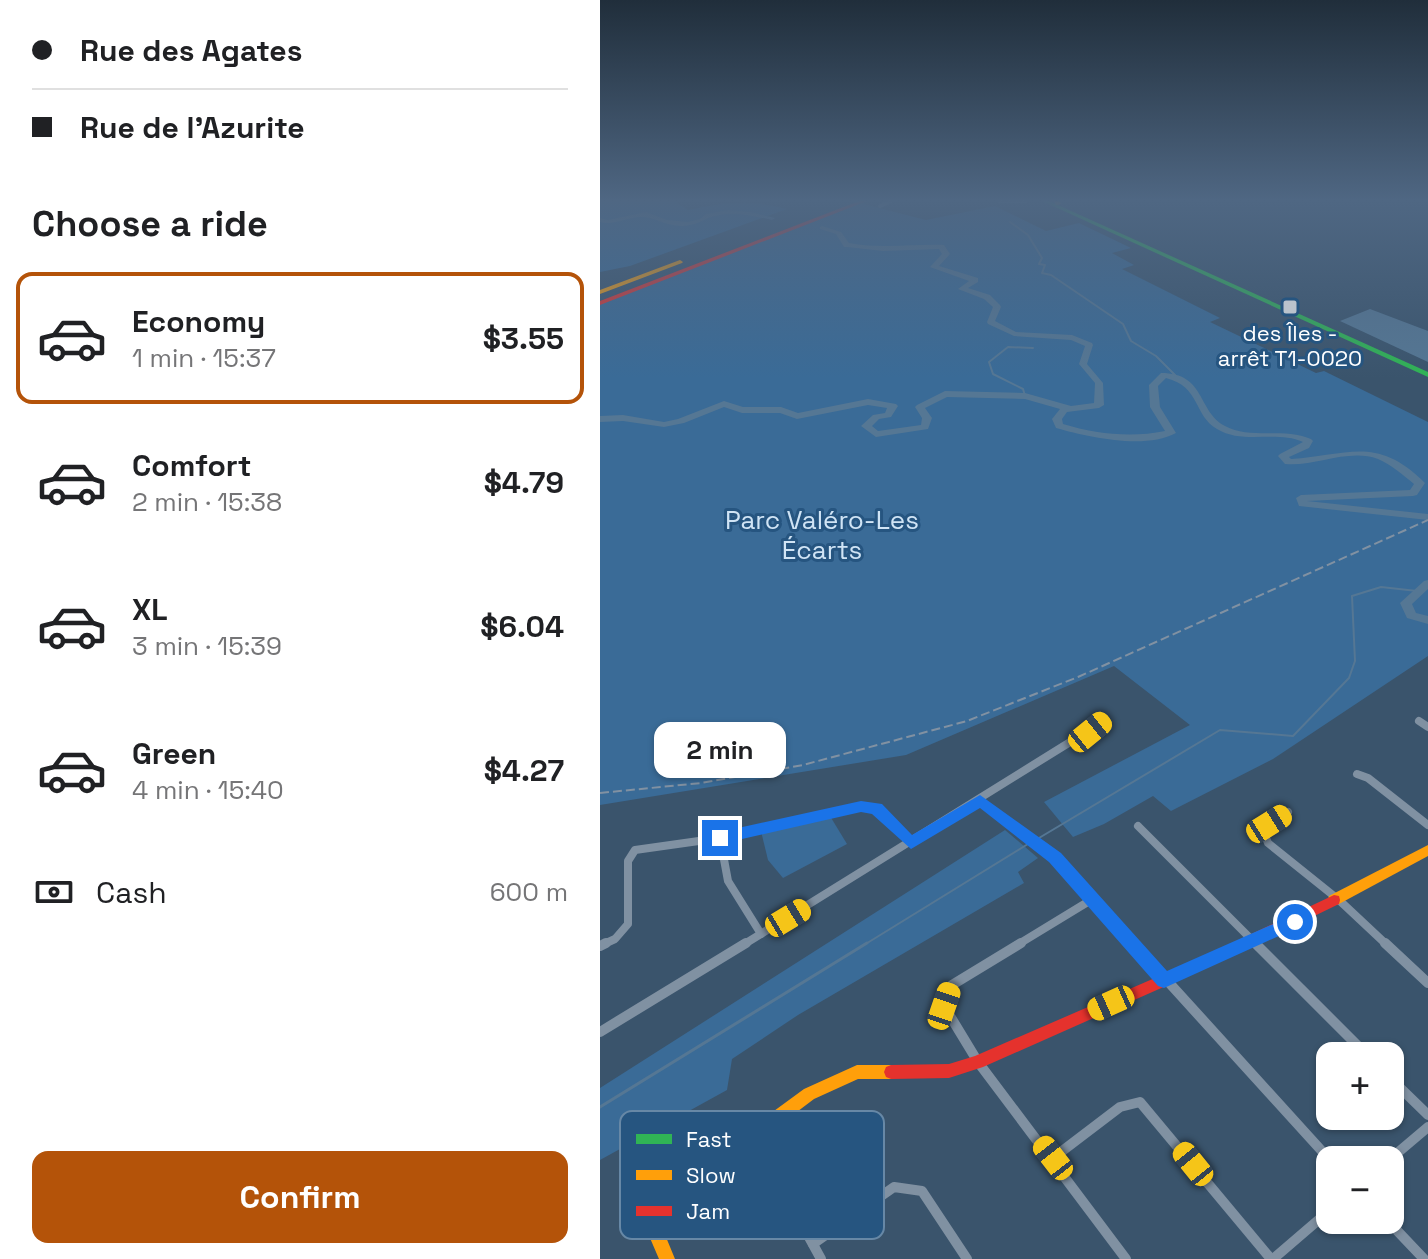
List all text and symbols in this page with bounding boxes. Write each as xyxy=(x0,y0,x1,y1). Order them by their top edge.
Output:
text: Rue des Agates xyxy=(80,31,302,70)
text: Rue de l'Azurite xyxy=(80,108,305,147)
text: Choose a ride xyxy=(32,201,268,247)
marker: des Îles - arrêt T1-0020 xyxy=(1281,298,1299,316)
icon: car xyxy=(36,302,108,374)
text: Economy xyxy=(132,302,265,341)
text: $3.55 xyxy=(483,319,564,358)
place label: des Îles - arrêt T1-0020 xyxy=(1218,319,1362,372)
text: 1 min · 15:37 xyxy=(132,341,276,375)
icon: car xyxy=(36,446,108,518)
text: Comfort xyxy=(132,446,251,485)
text: $4.79 xyxy=(484,463,564,502)
text: 2 min · 15:38 xyxy=(132,485,282,519)
park label: Parc Valéro-Les Écarts xyxy=(725,503,919,567)
icon: car xyxy=(36,590,108,662)
text: XL xyxy=(132,590,168,629)
text: $6.04 xyxy=(480,607,564,646)
text: 3 min · 15:39 xyxy=(132,629,282,663)
car xyxy=(1064,708,1116,756)
callout: 2 min xyxy=(654,722,786,778)
text: 2 min xyxy=(686,733,754,767)
icon: car xyxy=(36,734,108,806)
text: Green xyxy=(132,734,216,773)
text: $4.27 xyxy=(484,751,564,790)
text: 4 min · 15:40 xyxy=(132,773,284,807)
car xyxy=(1242,801,1296,847)
route end xyxy=(702,820,738,856)
icon: cash xyxy=(32,870,76,914)
text: Cash xyxy=(96,873,167,912)
text: 600 m xyxy=(490,875,568,909)
car xyxy=(761,895,815,941)
route start xyxy=(1277,904,1313,940)
car xyxy=(925,979,963,1033)
car xyxy=(1084,982,1138,1024)
map controls xyxy=(1316,1042,1404,1234)
button: + xyxy=(1316,1042,1404,1130)
legend xyxy=(620,1111,884,1239)
text: Fast xyxy=(686,1125,732,1153)
car xyxy=(1029,1132,1077,1184)
car xyxy=(1169,1138,1217,1190)
button: − xyxy=(1316,1146,1404,1234)
button: Confirm xyxy=(32,1151,568,1243)
text: Slow xyxy=(686,1161,736,1189)
text: Jam xyxy=(686,1197,730,1225)

